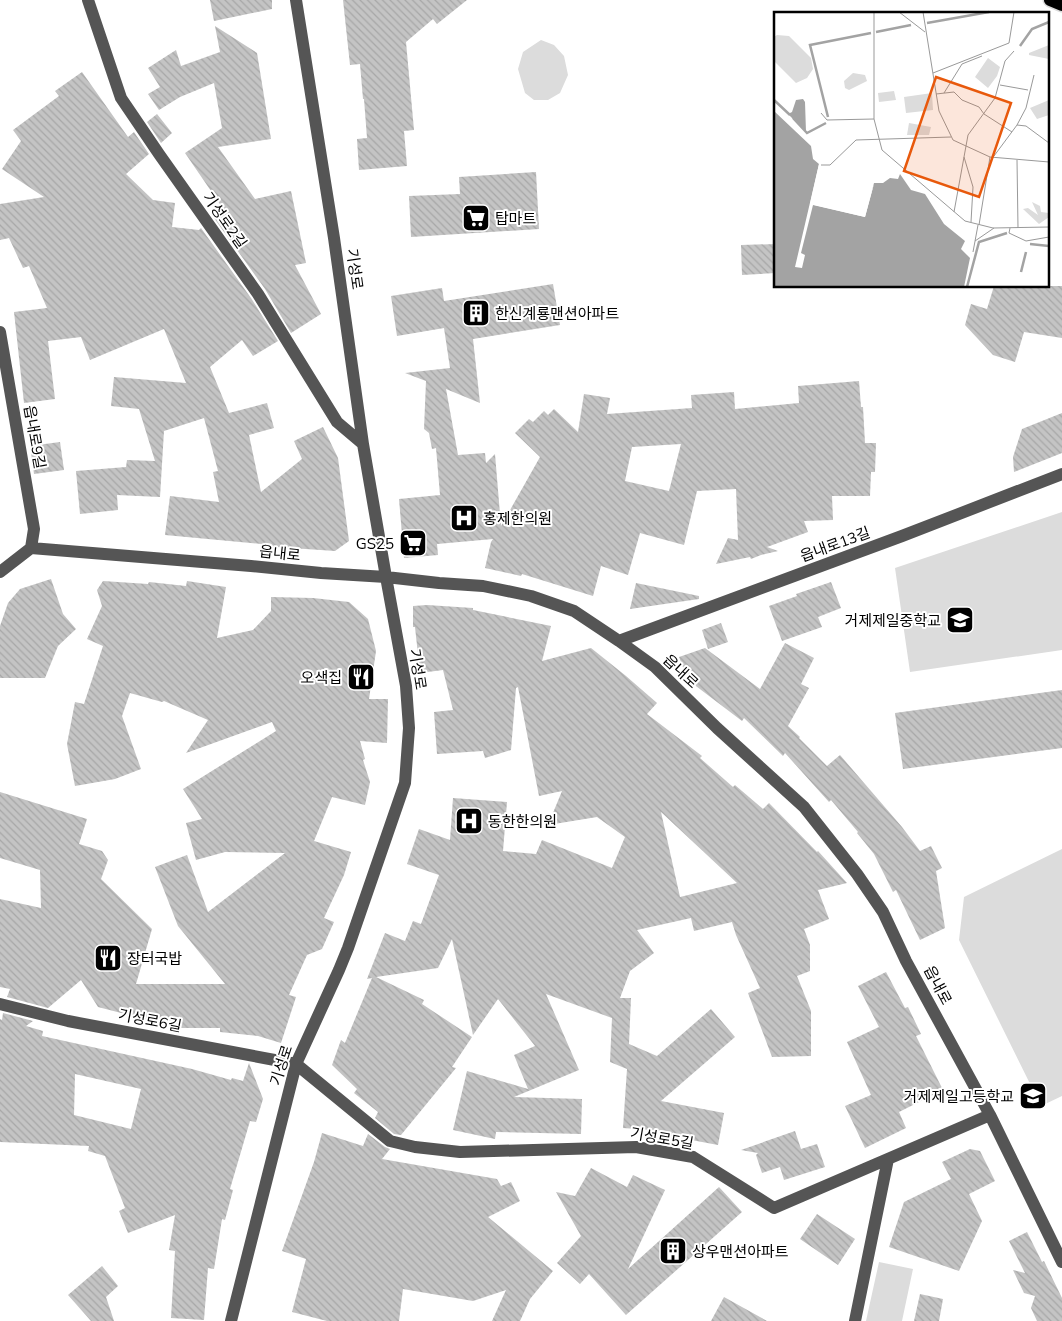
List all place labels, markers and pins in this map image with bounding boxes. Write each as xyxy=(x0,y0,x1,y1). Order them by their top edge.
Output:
supermarket icon: 탑마트 xyxy=(461,203,491,233)
place label: 탑마트 xyxy=(495,209,537,228)
building icon: 한신계룡맨션아파트 xyxy=(461,298,491,328)
place label: 한신계룡맨션아파트 xyxy=(495,304,619,323)
hospital icon: 홍제한의원 xyxy=(449,503,479,533)
place label: 홍제한의원 xyxy=(483,509,552,528)
supermarket icon: GS25 xyxy=(398,528,428,558)
place label: GS25 xyxy=(356,534,394,553)
school or university icon: 거제제일중학교 xyxy=(945,605,975,635)
place label: 거제제일중학교 xyxy=(844,611,941,630)
restaurant icon: 오색집 xyxy=(346,662,376,692)
place label: 오색집 xyxy=(301,668,342,687)
hospital icon: 동한한의원 xyxy=(454,806,484,836)
place label: 동한한의원 xyxy=(488,812,557,831)
restaurant icon: 장터국밥 xyxy=(93,943,123,973)
place label: 장터국밥 xyxy=(127,949,182,968)
school or university icon: 거제제일고등학교 xyxy=(1018,1081,1048,1111)
place label: 거제제일고등학교 xyxy=(904,1087,1014,1106)
building icon: 상우맨션아파트 xyxy=(658,1236,688,1266)
place label: 상우맨션아파트 xyxy=(692,1242,789,1261)

